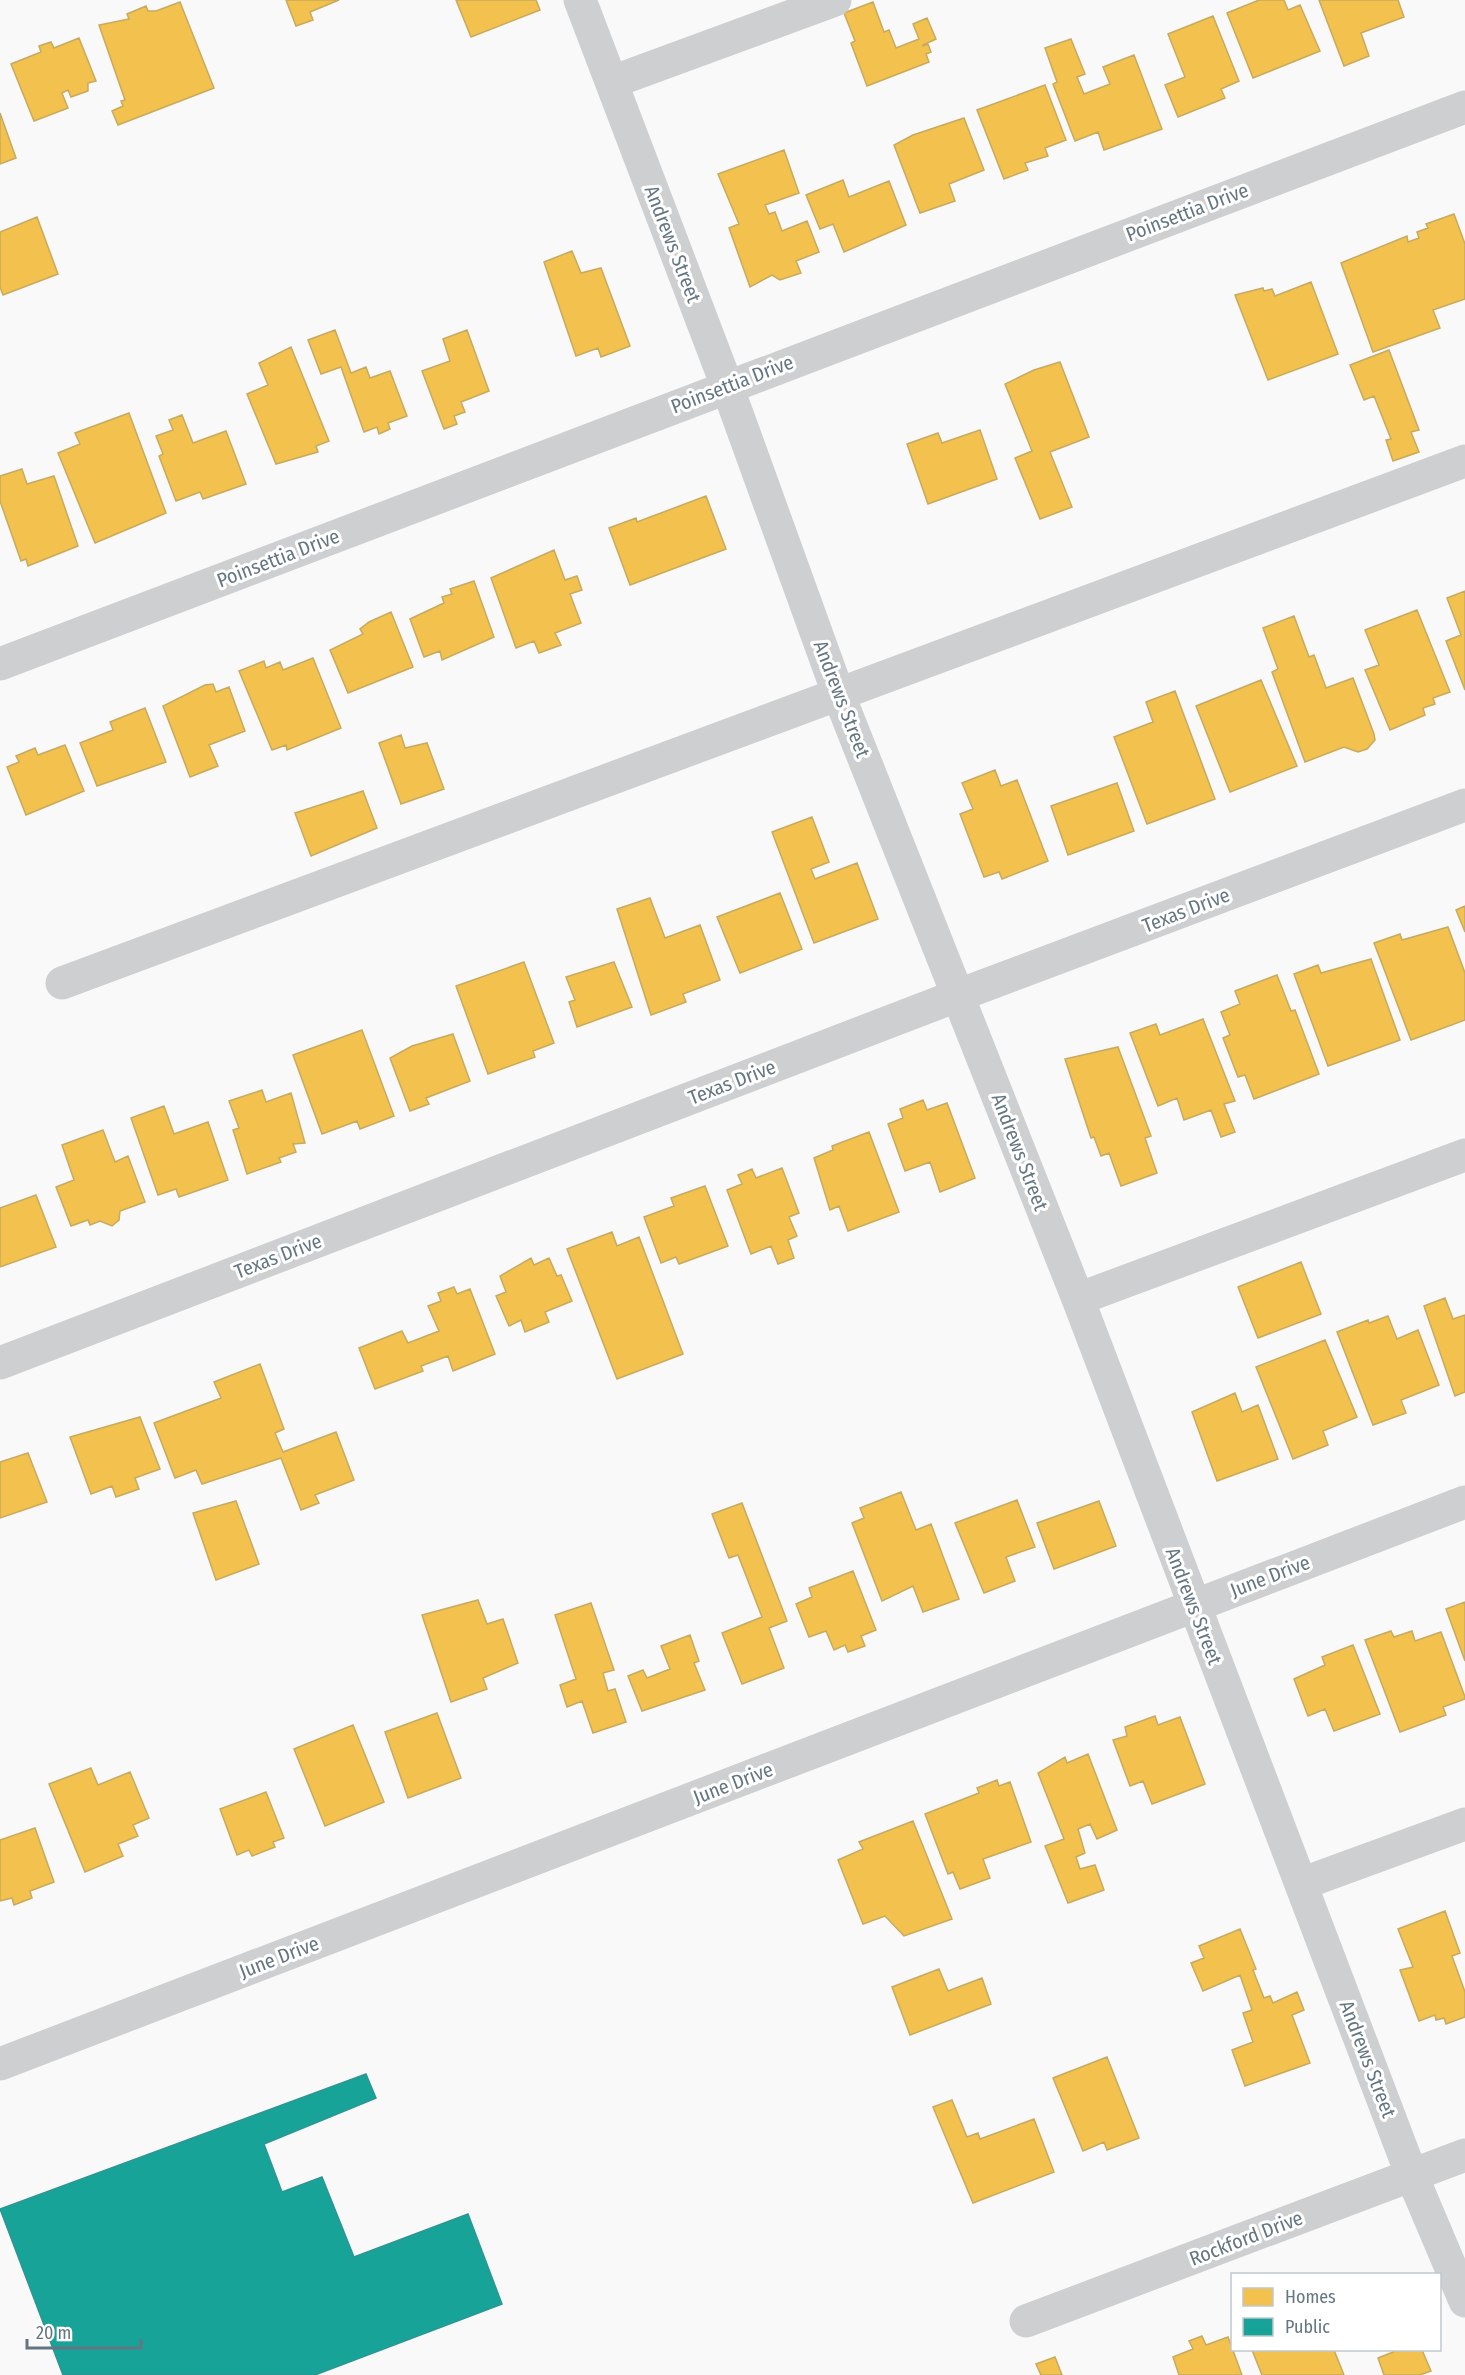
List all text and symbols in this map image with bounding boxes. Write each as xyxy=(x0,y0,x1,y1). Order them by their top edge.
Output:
street label: Poinsettia Drive xyxy=(1122,178,1252,246)
street label: Andrews Street xyxy=(640,182,707,306)
street label: Poinsettia Drive xyxy=(667,350,797,418)
street label: Poinsettia Drive xyxy=(213,524,343,592)
street label: Andrews Street xyxy=(809,637,876,761)
street label: Texas Drive xyxy=(1139,882,1233,938)
street label: Texas Drive xyxy=(685,1054,779,1110)
street label: Andrews Street xyxy=(987,1090,1054,1214)
street label: Texas Drive xyxy=(231,1228,325,1284)
street label: Andrews Street xyxy=(1161,1544,1228,1668)
street label: June Drive xyxy=(1227,1550,1313,1602)
street label: June Drive xyxy=(690,1757,776,1809)
street label: June Drive xyxy=(236,1931,322,1983)
street label: Andrews Street xyxy=(1335,1997,1402,2121)
street label: Rockford Drive xyxy=(1186,2205,1306,2271)
legend xyxy=(1231,2273,1441,2351)
text: Homes xyxy=(1285,2286,1336,2308)
scale bar xyxy=(27,2312,141,2350)
text: Public xyxy=(1285,2316,1330,2338)
text: 20 m xyxy=(36,2322,71,2344)

